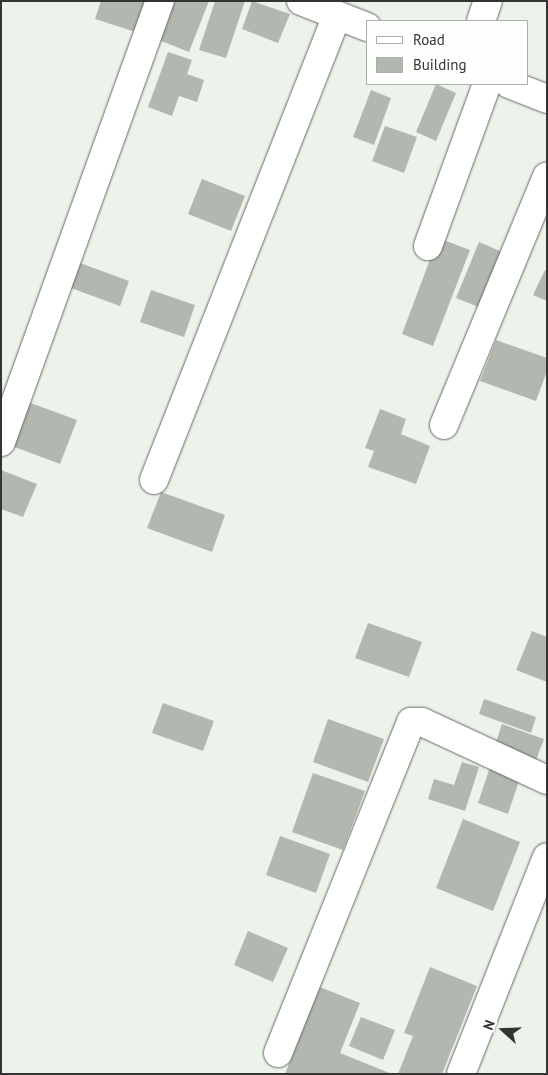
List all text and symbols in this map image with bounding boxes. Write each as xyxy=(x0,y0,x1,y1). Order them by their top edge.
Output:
legend xyxy=(366,20,528,85)
text: Road xyxy=(413,30,445,49)
text: Building xyxy=(413,55,467,74)
north arrow xyxy=(478,1005,528,1055)
text: N xyxy=(479,1017,499,1032)

